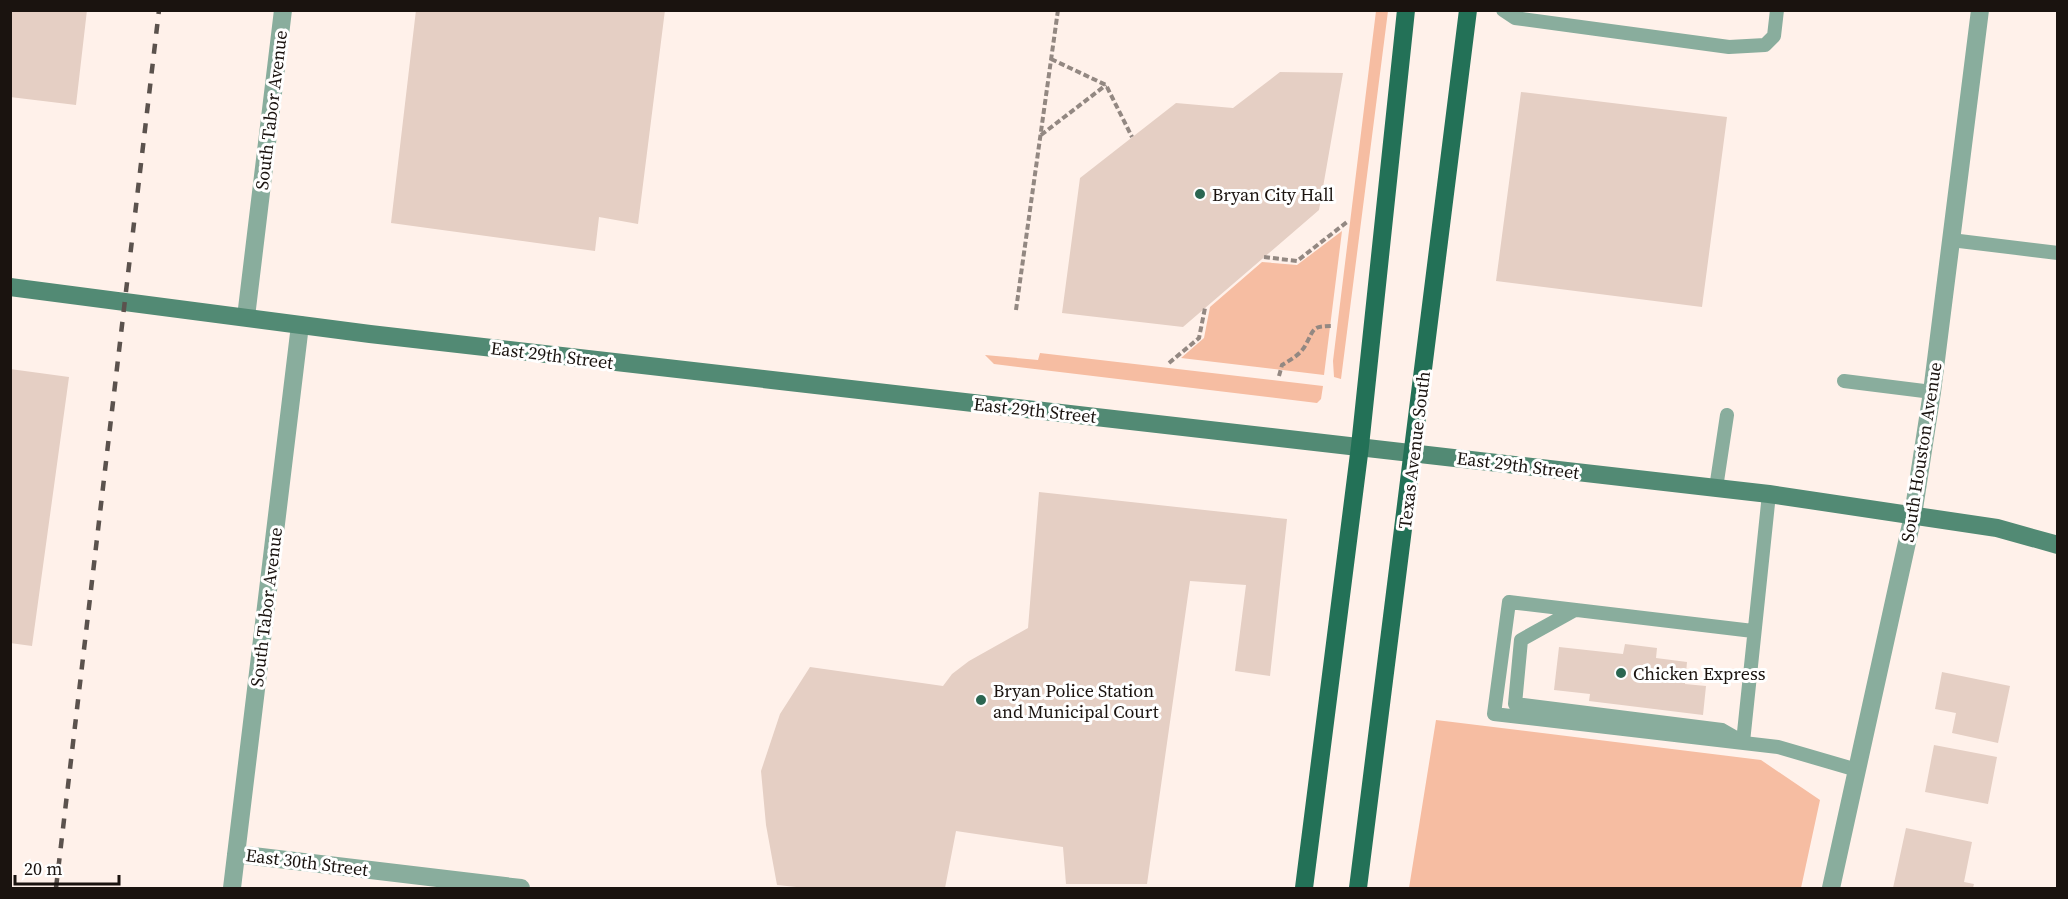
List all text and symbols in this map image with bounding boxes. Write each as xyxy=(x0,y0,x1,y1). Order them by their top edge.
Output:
street label: South Tabor Avenue xyxy=(249,29,293,191)
place label: Bryan City Hall xyxy=(1212,182,1334,207)
marker: Bryan City Hall xyxy=(1193,187,1207,201)
street label: East 29th Street xyxy=(489,335,615,375)
street label: South Houston Avenue xyxy=(1894,360,1948,544)
street label: Texas Avenue South xyxy=(1392,370,1436,530)
street label: East 29th Street xyxy=(972,391,1098,429)
street label: East 29th Street xyxy=(1455,445,1581,485)
street label: South Tabor Avenue xyxy=(244,526,288,688)
place label: Chicken Express xyxy=(1633,661,1766,686)
marker: Chicken Express xyxy=(1614,666,1628,680)
place label: Bryan Police Station and Municipal Court xyxy=(993,678,1159,724)
marker: Bryan Police Station and Municipal Court xyxy=(974,693,988,707)
street label: East 30th Street xyxy=(244,842,370,882)
scale bar xyxy=(15,848,118,886)
text: 20 m xyxy=(24,856,62,881)

